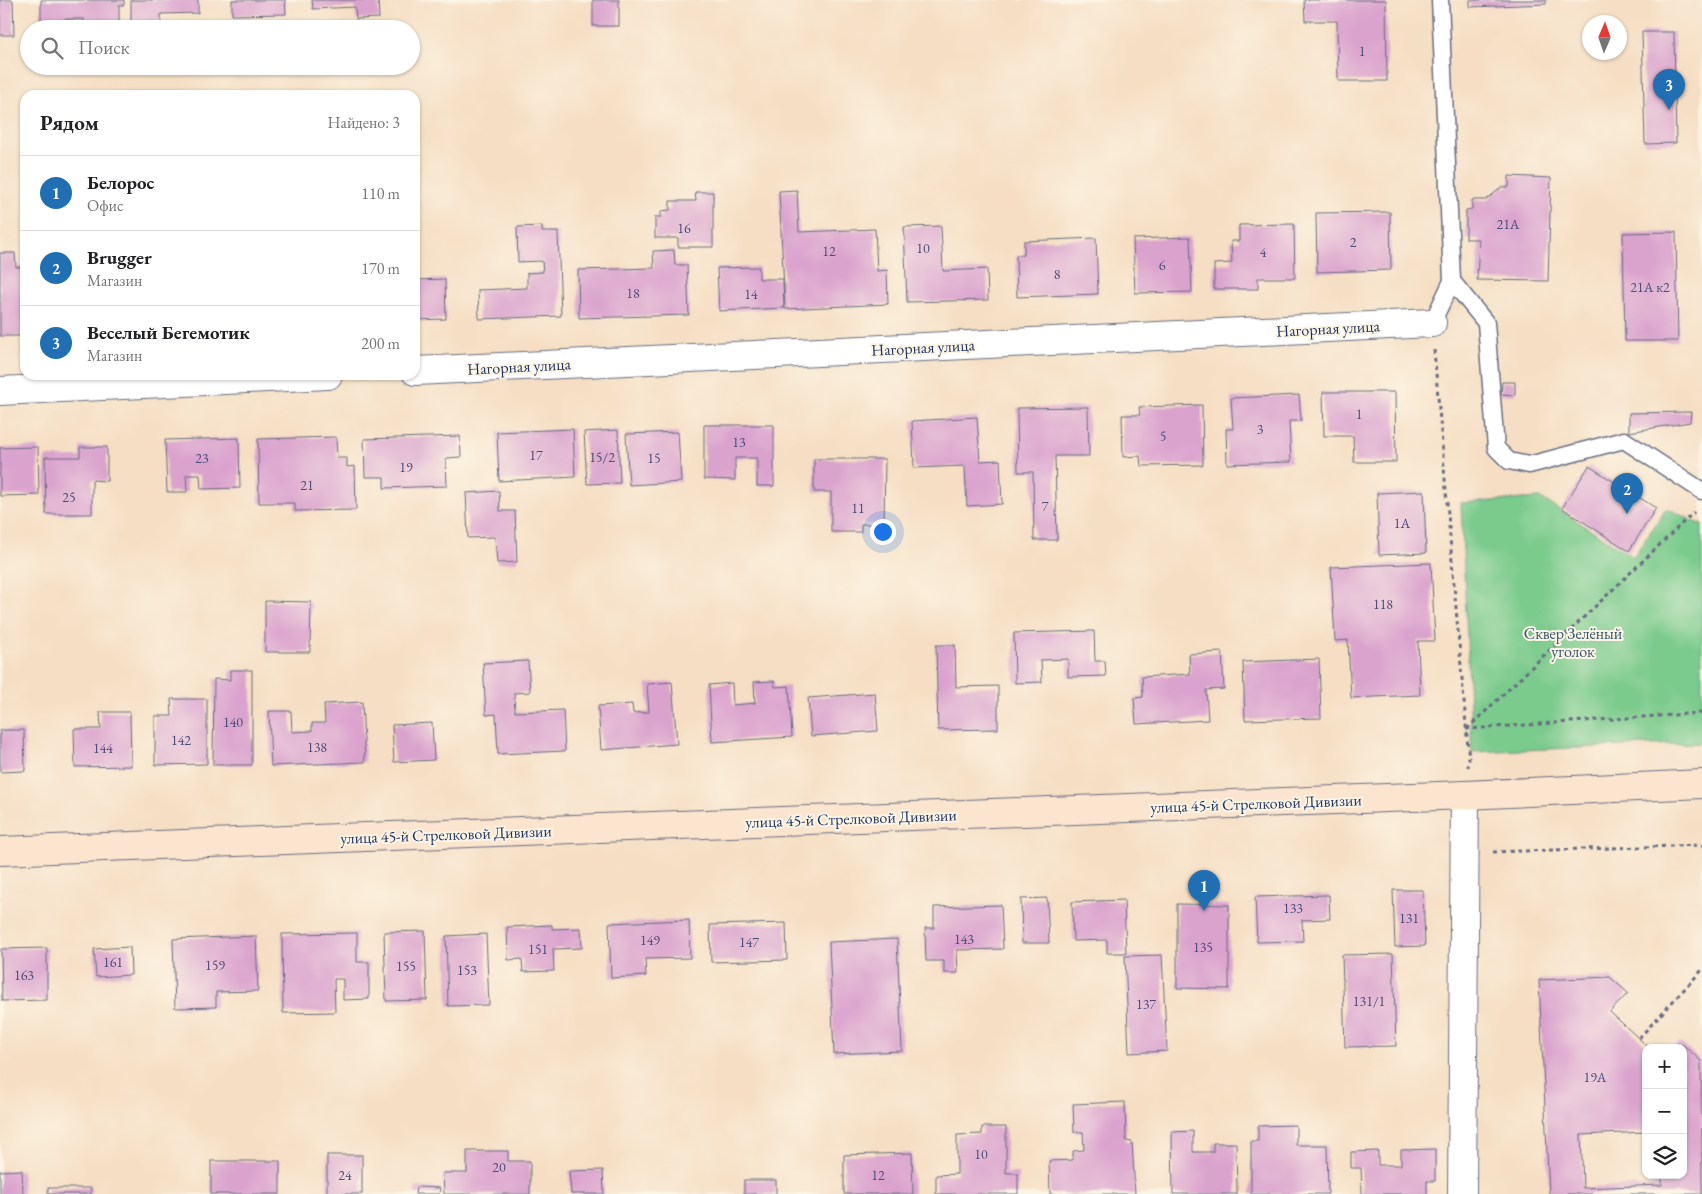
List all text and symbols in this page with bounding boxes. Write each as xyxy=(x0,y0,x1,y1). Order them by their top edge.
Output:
north arrow xyxy=(1582,15,1627,60)
search box xyxy=(20,20,420,75)
icon: search xyxy=(38,34,66,62)
text: Поиск xyxy=(78,35,130,60)
house number: 1 xyxy=(1359,42,1365,60)
pin: 3 xyxy=(1653,69,1685,110)
text: Рядом xyxy=(40,109,99,136)
text: Найдено: 3 xyxy=(328,112,400,133)
text: Белорос xyxy=(87,170,154,195)
text: 1 xyxy=(52,183,60,204)
text: 110 m xyxy=(361,183,400,204)
text: Офис xyxy=(87,195,124,216)
house number: 21А xyxy=(1496,215,1520,233)
house number: 16 xyxy=(677,219,691,237)
house number: 2 xyxy=(1350,233,1357,251)
house number: 10 xyxy=(916,239,930,257)
house number: 12 xyxy=(822,242,836,260)
house number: 4 xyxy=(1260,243,1267,261)
text: Brugger xyxy=(87,245,152,270)
house number: 6 xyxy=(1159,256,1166,274)
text: 2 xyxy=(52,258,60,279)
text: 170 m xyxy=(361,258,400,279)
house number: 8 xyxy=(1054,265,1061,283)
text: Магазин xyxy=(87,270,142,291)
house number: 21А к2 xyxy=(1630,278,1670,296)
house number: 18 xyxy=(626,284,640,302)
house number: 14 xyxy=(744,285,758,303)
street label: Нагорная улица xyxy=(1276,315,1381,342)
text: Веселый Бегемотик xyxy=(87,320,250,345)
text: 3 xyxy=(52,333,60,354)
text: 200 m xyxy=(361,333,400,354)
street label: Нагорная улица xyxy=(871,334,976,361)
text: Магазин xyxy=(87,345,142,366)
street label: Нагорная улица xyxy=(467,353,572,380)
house number: 1 xyxy=(1356,405,1362,423)
house number: 3 xyxy=(1257,420,1264,438)
house number: 5 xyxy=(1160,427,1166,445)
house number: 13 xyxy=(732,433,746,451)
house number: 17 xyxy=(529,446,543,464)
house number: 15/2 xyxy=(589,448,615,466)
house number: 23 xyxy=(195,449,209,467)
house number: 15 xyxy=(647,449,661,467)
house number: 19 xyxy=(399,458,413,476)
pin: 2 xyxy=(1611,473,1643,514)
house number: 21 xyxy=(300,476,314,494)
house number: 25 xyxy=(62,488,76,506)
house number: 7 xyxy=(1042,497,1049,515)
house number: 11 xyxy=(851,499,865,517)
house number: 1А xyxy=(1394,514,1411,532)
your location xyxy=(870,519,896,545)
house number: 118 xyxy=(1373,595,1393,613)
park label: Сквер Зелёный уголок xyxy=(1524,623,1623,662)
house number: 140 xyxy=(223,713,243,731)
house number: 142 xyxy=(171,731,191,749)
house number: 138 xyxy=(307,738,327,756)
house number: 144 xyxy=(93,739,113,757)
street label: улица 45-й Стрелковой Дивизии xyxy=(1150,789,1363,818)
street label: улица 45-й Стрелковой Дивизии xyxy=(745,804,958,833)
street label: улица 45-й Стрелковой Дивизии xyxy=(340,820,553,849)
pin: 1 xyxy=(1188,870,1220,911)
house number: 133 xyxy=(1283,899,1303,917)
house number: 131 xyxy=(1399,909,1419,927)
house number: 143 xyxy=(954,930,974,948)
house number: 149 xyxy=(640,931,660,949)
house number: 147 xyxy=(739,933,759,951)
house number: 135 xyxy=(1193,938,1213,956)
house number: 151 xyxy=(528,940,548,958)
house number: 161 xyxy=(103,953,123,971)
house number: 159 xyxy=(205,956,225,974)
house number: 155 xyxy=(396,957,416,975)
house number: 153 xyxy=(457,961,477,979)
house number: 163 xyxy=(14,966,34,984)
house number: 131/1 xyxy=(1353,992,1385,1010)
house number: 137 xyxy=(1136,995,1156,1013)
map controls xyxy=(1642,1044,1687,1179)
button: + xyxy=(1642,1044,1687,1089)
house number: 19А xyxy=(1583,1068,1607,1086)
button: − xyxy=(1642,1089,1687,1134)
button: layers xyxy=(1642,1134,1687,1179)
house number: 10 xyxy=(974,1145,988,1163)
house number: 20 xyxy=(492,1158,506,1176)
house number: 24 xyxy=(338,1166,352,1184)
house number: 12 xyxy=(871,1166,885,1184)

